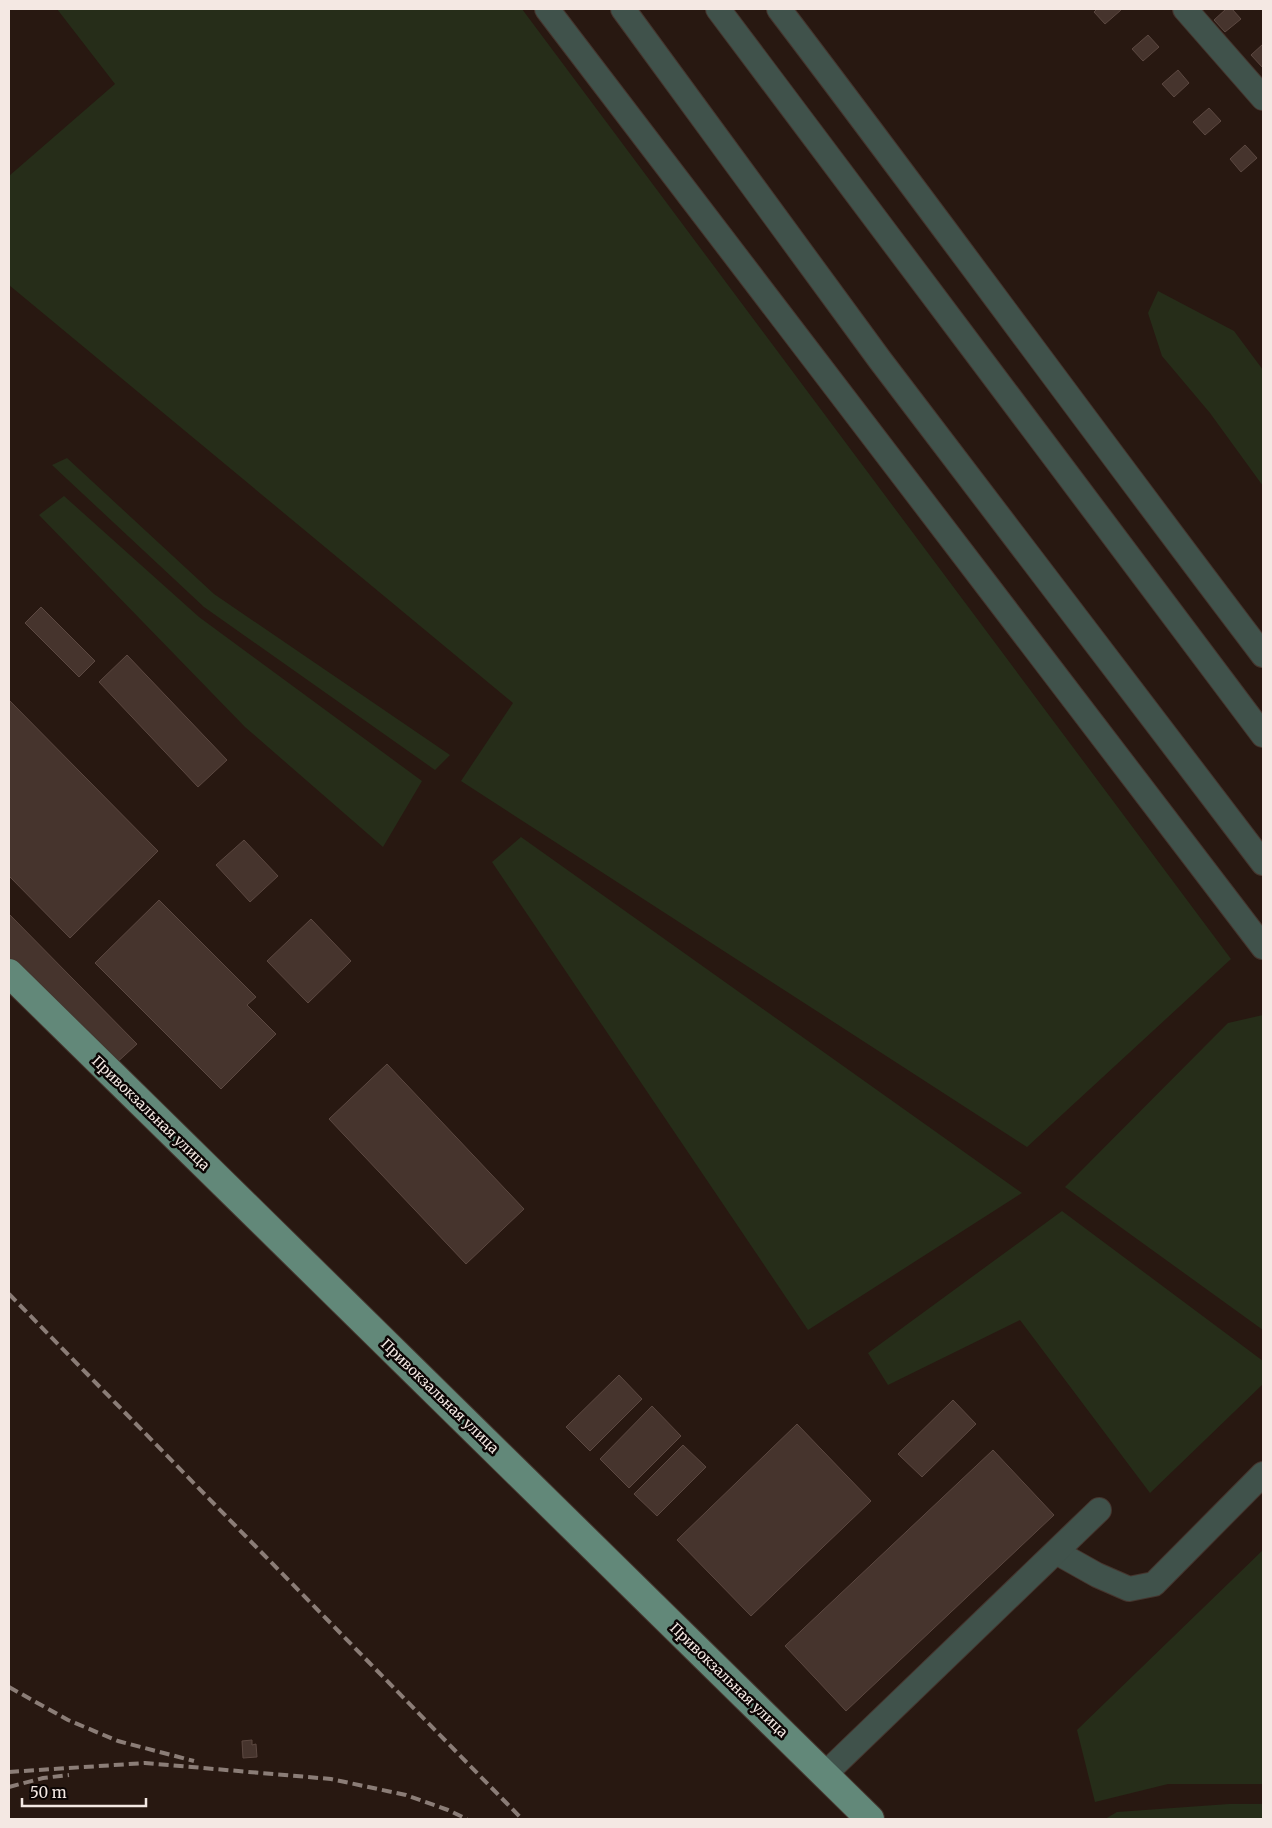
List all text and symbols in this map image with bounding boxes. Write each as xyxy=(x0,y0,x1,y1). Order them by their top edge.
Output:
street label: Привокзальная улица xyxy=(88,1052,214,1174)
street label: Привокзальная улица xyxy=(377,1335,503,1457)
street label: Привокзальная улица xyxy=(666,1619,792,1741)
scale bar xyxy=(22,1776,146,1808)
text: 50 m xyxy=(30,1783,67,1802)

